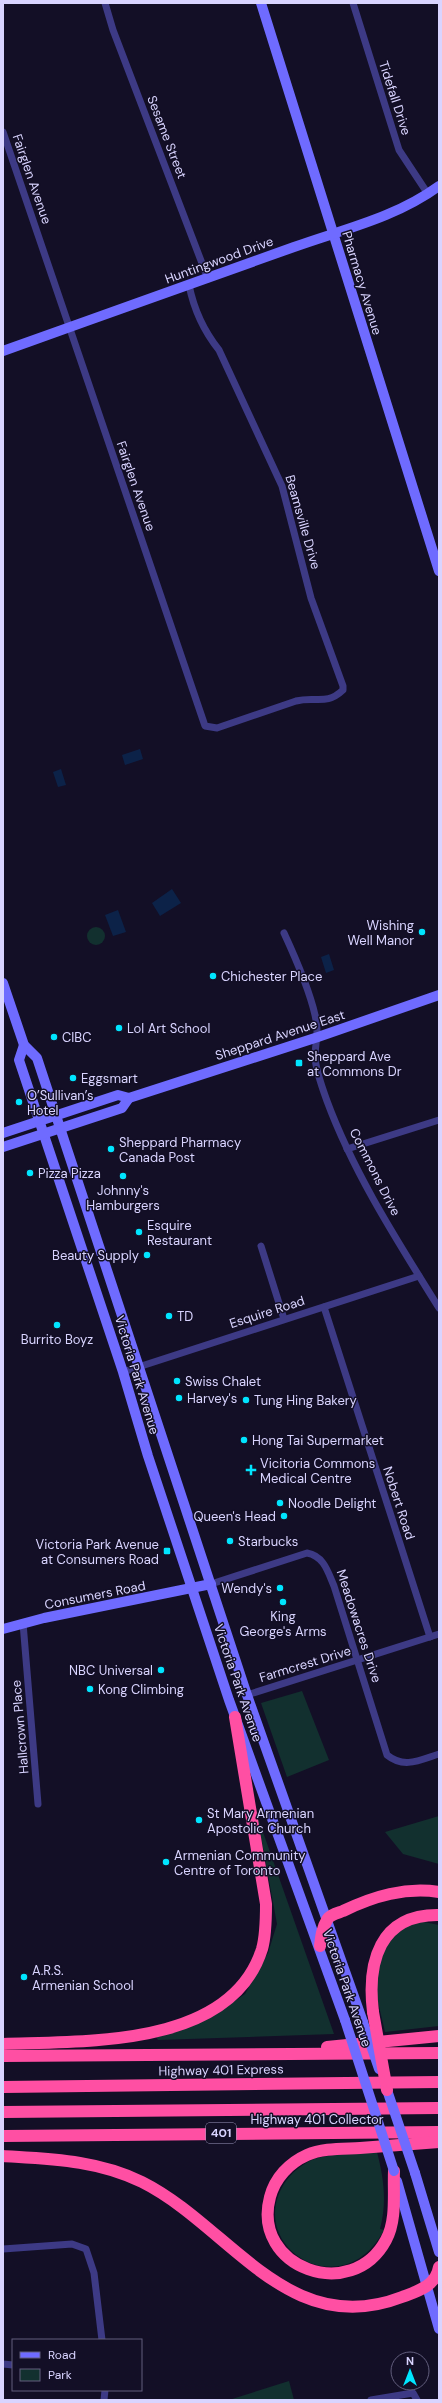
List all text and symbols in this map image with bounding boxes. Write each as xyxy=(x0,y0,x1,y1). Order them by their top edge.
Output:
street label: Tidefall Drive xyxy=(375,59,415,137)
street label: Sesame Street xyxy=(143,93,191,181)
street label: Fairglen Avenue xyxy=(9,132,55,226)
street label: Pharmacy Avenue xyxy=(338,229,386,337)
street label: Huntingwood Drive xyxy=(162,232,276,288)
street label: Fairglen Avenue xyxy=(113,439,159,533)
street label: Beamsville Drive xyxy=(281,473,325,571)
place label: Wishing Well Manor xyxy=(347,917,414,949)
marker: Wishing Well Manor xyxy=(417,927,427,937)
place label: Chichester Place xyxy=(221,968,322,985)
marker: Chichester Place xyxy=(208,971,218,981)
street label: Sheppard Avenue East xyxy=(213,1006,347,1064)
place label: Lol Art School xyxy=(127,1020,210,1037)
marker: Lol Art School xyxy=(114,1023,124,1033)
place label: CIBC xyxy=(62,1029,92,1046)
marker: CIBC xyxy=(49,1032,59,1042)
place label: Sheppard Ave at Commons Dr xyxy=(307,1048,402,1080)
marker: Sheppard Ave at Commons Dr xyxy=(294,1058,304,1068)
place label: Eggsmart xyxy=(81,1070,138,1087)
marker: Eggsmart xyxy=(68,1073,78,1083)
place label: O’Sullivan’s Hotel xyxy=(27,1087,93,1119)
marker: O’Sullivan’s Hotel xyxy=(14,1097,24,1107)
street label: Commons Drive xyxy=(346,1125,404,1219)
place label: Sheppard Pharmacy Canada Post xyxy=(119,1134,241,1166)
marker: Sheppard Pharmacy Canada Post xyxy=(106,1144,116,1154)
place label: Pizza Pizza xyxy=(38,1165,101,1182)
marker: Pizza Pizza xyxy=(25,1168,35,1178)
marker: Johnny's Hamburgers xyxy=(118,1171,128,1181)
place label: Johnny's Hamburgers xyxy=(86,1182,160,1214)
place label: Esquire Restaurant xyxy=(147,1217,212,1249)
marker: Esquire Restaurant xyxy=(134,1227,144,1237)
place label: Beauty Supply xyxy=(52,1247,139,1264)
marker: Beauty Supply xyxy=(142,1250,152,1260)
street label: Esquire Road xyxy=(227,1292,307,1332)
place label: TD xyxy=(177,1308,193,1325)
marker: TD xyxy=(164,1311,174,1321)
street label: Victoria Park Avenue xyxy=(111,1313,163,1437)
marker: Burrito Boyz xyxy=(52,1320,62,1330)
place label: Burrito Boyz xyxy=(21,1331,93,1348)
place label: Swiss Chalet xyxy=(185,1373,261,1390)
marker: Swiss Chalet xyxy=(172,1376,182,1386)
place label: Harvey's xyxy=(187,1390,237,1407)
place label: Tung Hing Bakery xyxy=(254,1392,357,1409)
marker: Harvey's xyxy=(174,1393,184,1403)
marker: Tung Hing Bakery xyxy=(241,1395,251,1405)
place label: Hong Tai Supermarket xyxy=(252,1432,384,1449)
marker: Hong Tai Supermarket xyxy=(239,1435,249,1445)
place label: Vicitoria Commons Medical Centre xyxy=(260,1455,375,1487)
marker: Vicitoria Commons Medical Centre xyxy=(245,1464,257,1476)
street label: Nobert Road xyxy=(379,1464,419,1542)
place label: Noodle Delight xyxy=(288,1495,376,1512)
marker: Noodle Delight xyxy=(275,1498,285,1508)
place label: Queen's Head xyxy=(193,1508,276,1525)
marker: Queen's Head xyxy=(279,1511,289,1521)
place label: Starbucks xyxy=(238,1533,298,1550)
place label: Victoria Park Avenue at Consumers Road xyxy=(36,1536,159,1568)
marker: Starbucks xyxy=(225,1536,235,1546)
marker: Victoria Park Avenue at Consumers Road xyxy=(162,1546,172,1556)
street label: Meadowacres Drive xyxy=(333,1567,385,1685)
street label: Consumers Road xyxy=(43,1577,147,1613)
place label: Wendy's xyxy=(221,1580,272,1597)
marker: Wendy's xyxy=(275,1583,285,1593)
marker: King George's Arms xyxy=(278,1597,288,1607)
place label: King George's Arms xyxy=(239,1608,327,1640)
street label: Victoria Park Avenue xyxy=(210,1622,266,1744)
street label: Farmcrest Drive xyxy=(257,1642,353,1686)
place label: NBC Universal xyxy=(69,1662,153,1679)
marker: NBC Universal xyxy=(156,1665,166,1675)
street label: Hallcrown Place xyxy=(7,1679,33,1775)
place label: Kong Climbing xyxy=(98,1681,184,1698)
marker: Kong Climbing xyxy=(85,1684,95,1694)
place label: St Mary Armenian Apostolic Church xyxy=(207,1805,314,1837)
marker: St Mary Armenian Apostolic Church xyxy=(194,1815,204,1825)
place label: Armenian Community Centre of Toronto xyxy=(174,1847,306,1879)
marker: Armenian Community Centre of Toronto xyxy=(161,1857,171,1867)
street label: Victoria Park Avenue xyxy=(319,1927,375,2049)
place label: A.R.S. Armenian School xyxy=(32,1962,134,1994)
marker: A.R.S. Armenian School xyxy=(19,1972,29,1982)
street label: Highway 401 Express xyxy=(158,2060,284,2080)
street label: Highway 401 Collector xyxy=(250,2111,384,2128)
road number: 401 xyxy=(206,2123,236,2143)
legend xyxy=(12,2339,142,2391)
text: Road xyxy=(48,2347,76,2363)
north arrow xyxy=(390,2351,430,2391)
text: N xyxy=(406,2354,414,2368)
text: Park xyxy=(48,2367,72,2383)

